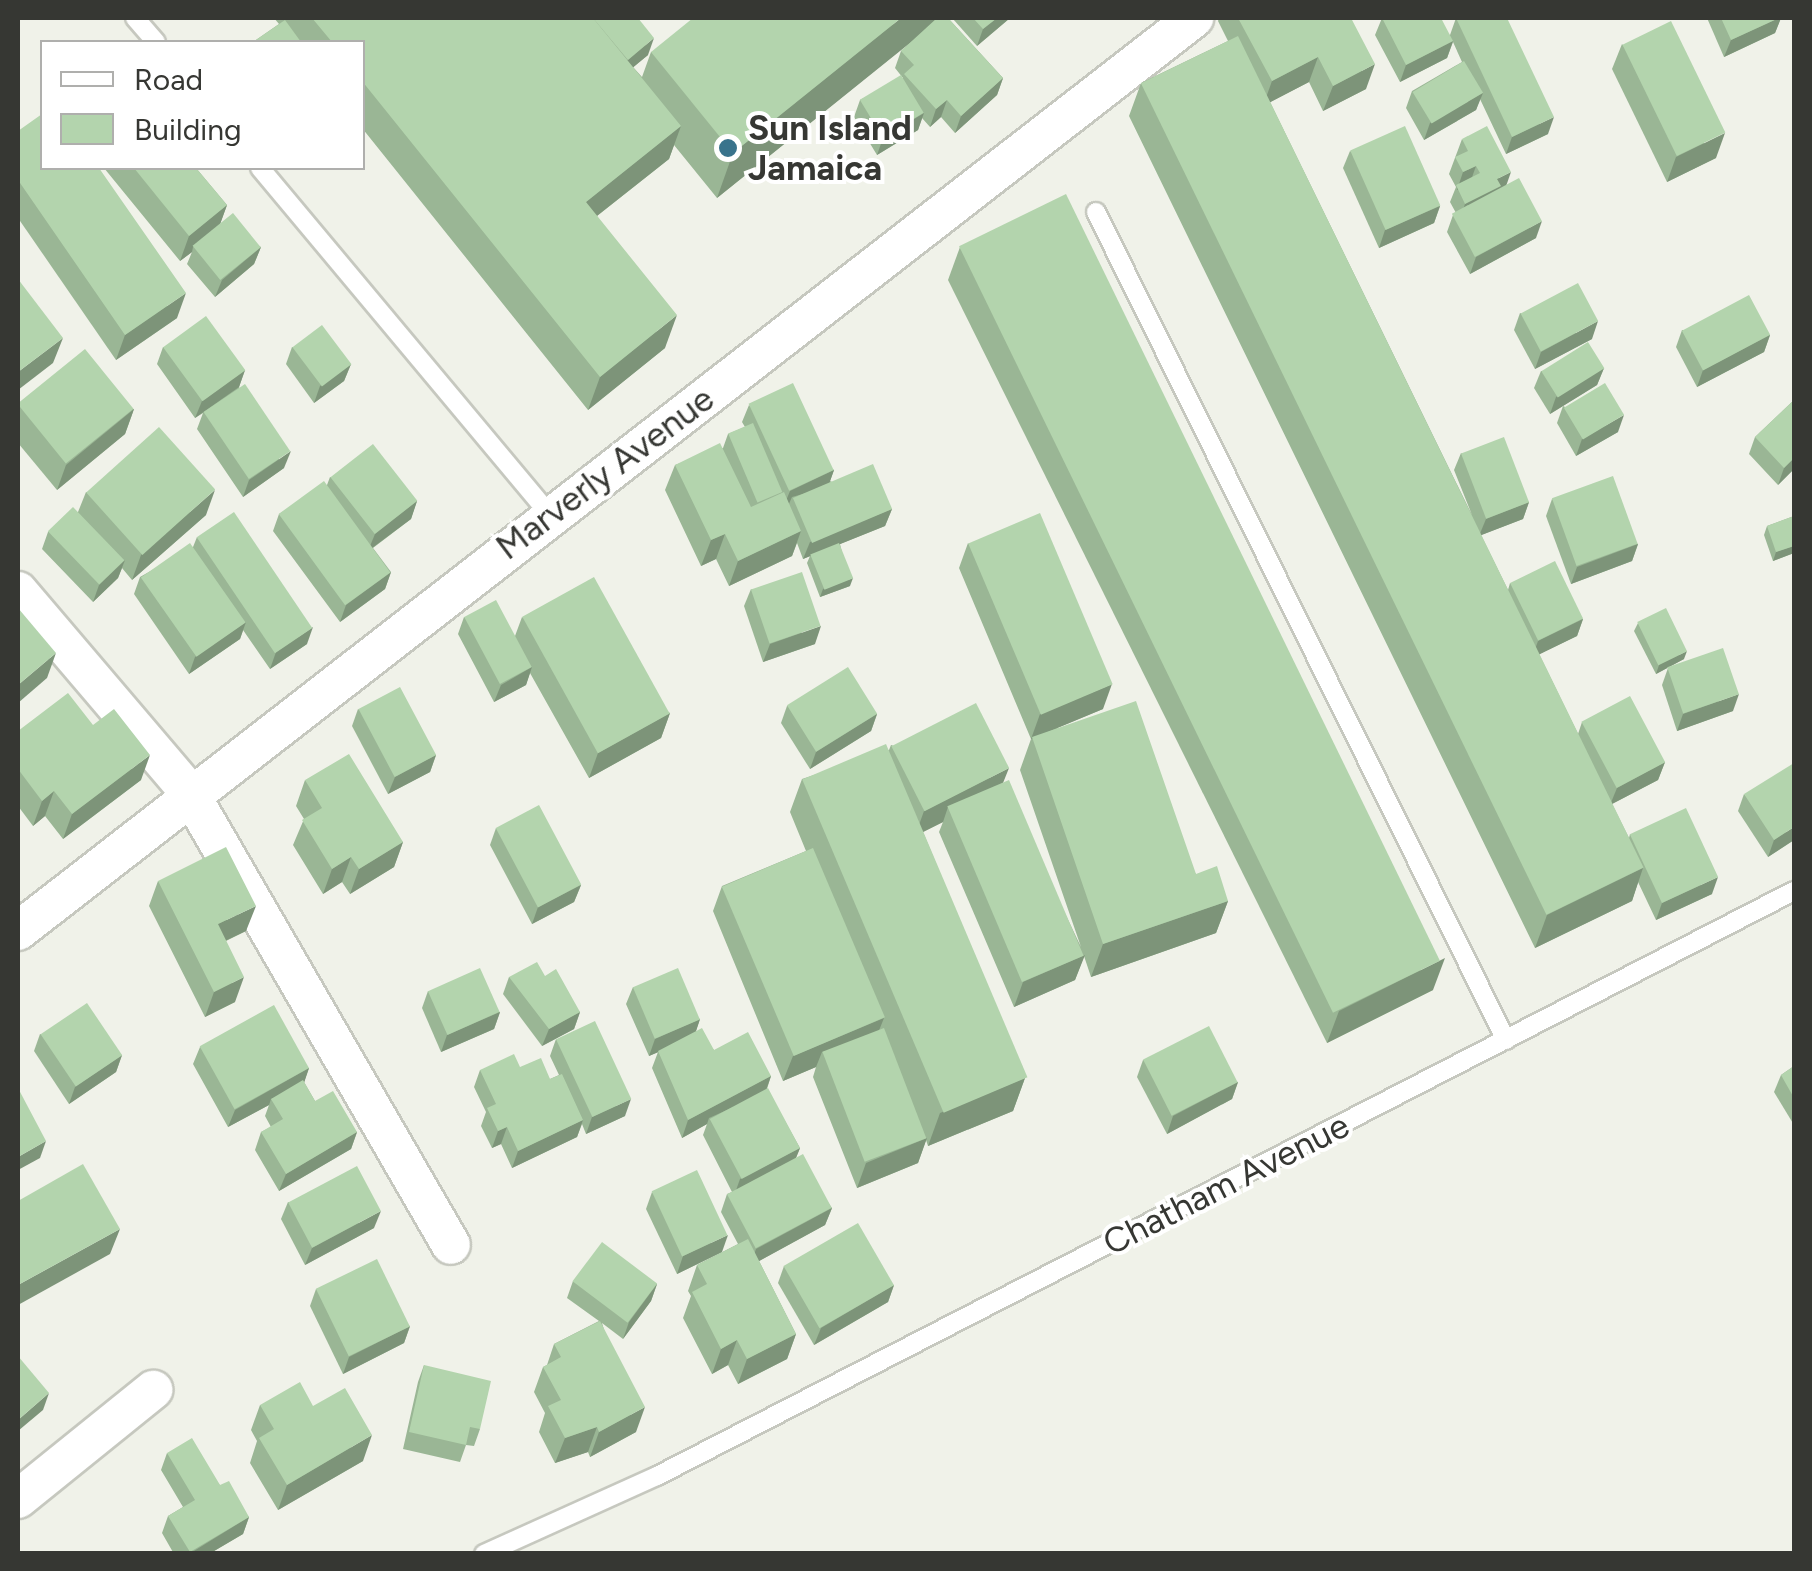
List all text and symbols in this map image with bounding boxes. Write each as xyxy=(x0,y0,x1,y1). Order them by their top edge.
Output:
legend xyxy=(40,40,365,170)
text: Road xyxy=(134,61,203,98)
place label: Sun Island Jamaica xyxy=(748,107,912,189)
text: Building xyxy=(134,111,242,148)
marker: Sun Island Jamaica xyxy=(717,137,739,159)
street label: Marverly Avenue xyxy=(488,378,722,568)
street label: Chatham Avenue xyxy=(1096,1104,1356,1264)

